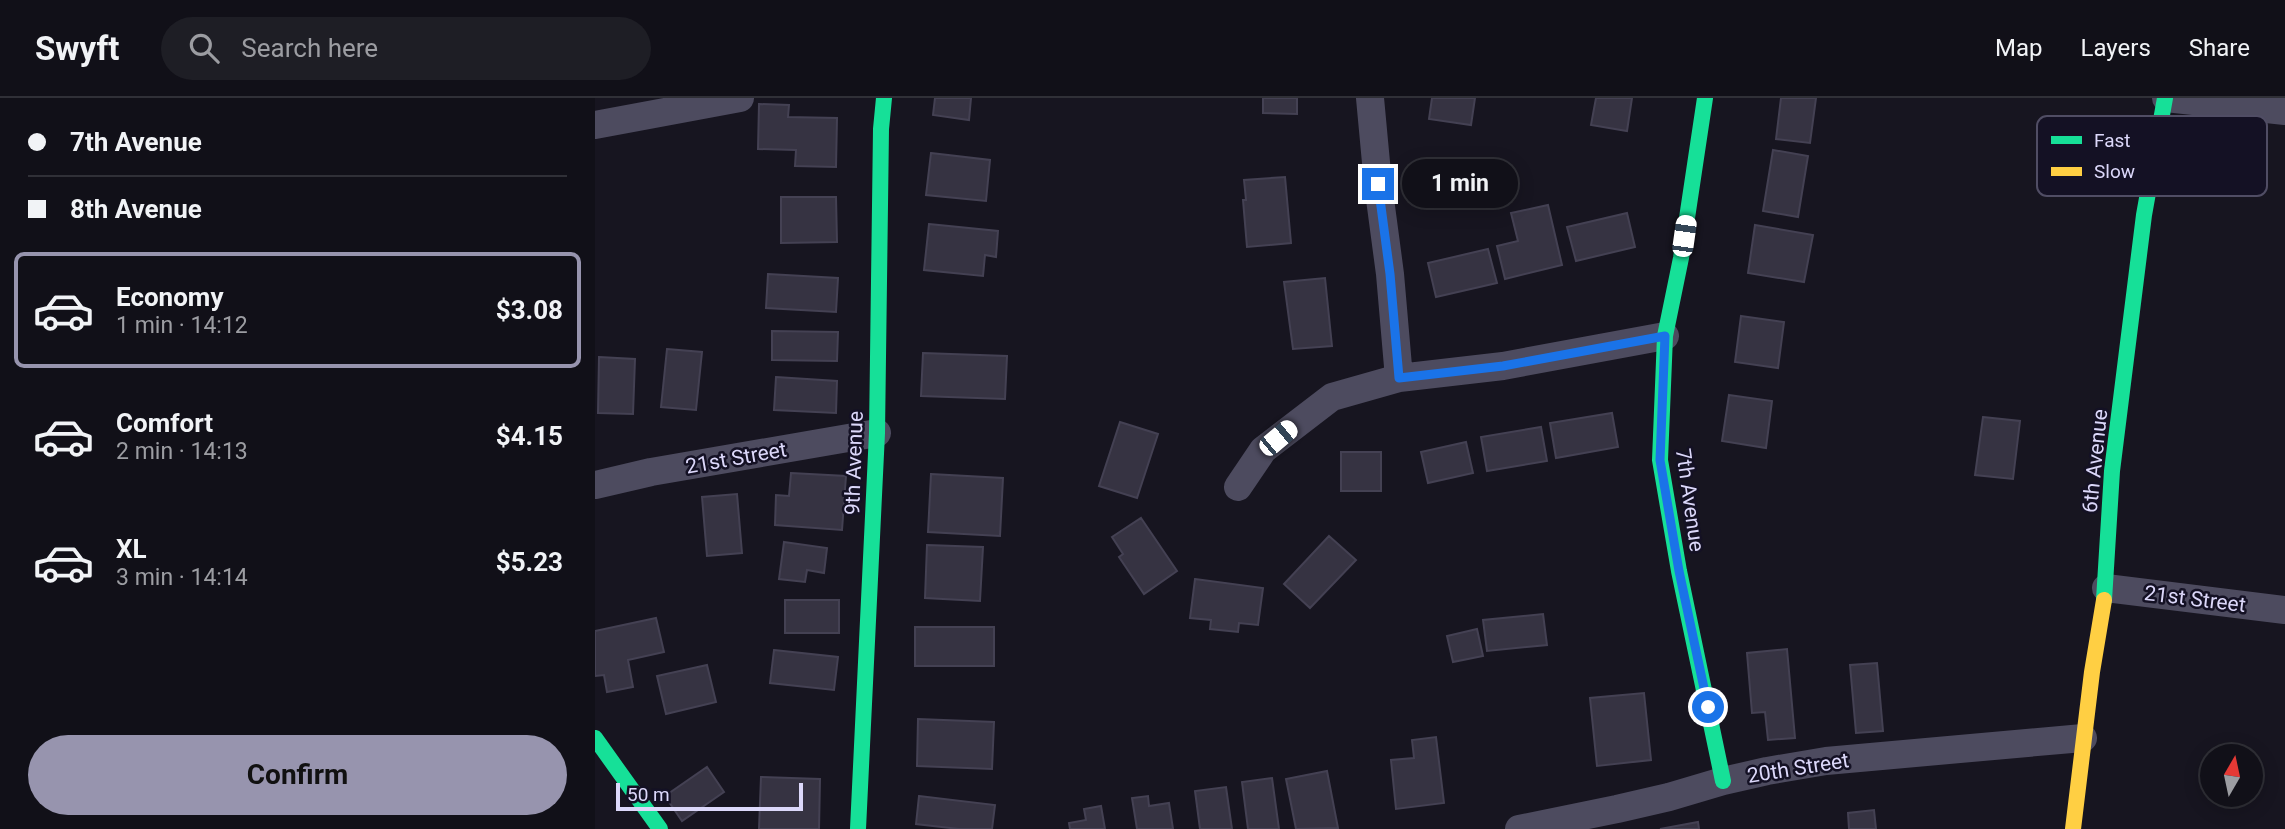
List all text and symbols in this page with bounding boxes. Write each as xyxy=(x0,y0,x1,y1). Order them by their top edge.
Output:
search box xyxy=(161,17,651,80)
text: Swyft xyxy=(35,29,119,68)
icon: search xyxy=(185,29,223,67)
text: Search here xyxy=(241,33,378,63)
text: Map xyxy=(1995,34,2043,62)
text: Layers xyxy=(2081,34,2151,62)
text: Share xyxy=(2189,34,2250,62)
legend xyxy=(2037,116,2267,196)
text: 7th Avenue xyxy=(70,127,202,157)
text: Fast xyxy=(2094,129,2131,152)
callout: 1 min xyxy=(1403,160,1518,208)
text: Slow xyxy=(2094,160,2135,183)
route end xyxy=(1362,168,1394,200)
text: 1 min xyxy=(1431,170,1489,197)
text: 8th Avenue xyxy=(70,194,202,224)
car xyxy=(1671,214,1698,258)
icon: car xyxy=(32,279,95,342)
text: Economy xyxy=(116,282,223,312)
text: $3.08 xyxy=(496,295,563,325)
text: 1 min · 14:12 xyxy=(116,312,248,339)
icon: car xyxy=(32,405,95,468)
text: Comfort xyxy=(116,408,213,438)
street label: 6th Avenue xyxy=(2078,408,2112,514)
street label: 9th Avenue xyxy=(840,411,868,515)
car xyxy=(1256,416,1301,460)
text: $4.15 xyxy=(496,421,563,451)
street label: 21st Street xyxy=(684,437,788,479)
text: 2 min · 14:13 xyxy=(116,438,248,465)
street label: 7th Avenue xyxy=(1671,447,1709,553)
icon: car xyxy=(32,531,95,594)
text: XL xyxy=(116,534,147,564)
text: $5.23 xyxy=(496,547,563,577)
text: 3 min · 14:14 xyxy=(116,564,248,591)
street label: 21st Street xyxy=(2143,581,2247,617)
route start xyxy=(1692,691,1724,723)
button: Confirm xyxy=(28,735,567,815)
north arrow xyxy=(2200,744,2263,807)
map controls xyxy=(2200,744,2263,807)
street label: 20th Street xyxy=(1745,748,1851,788)
scale bar xyxy=(616,780,803,812)
text: 50 m xyxy=(627,783,670,806)

